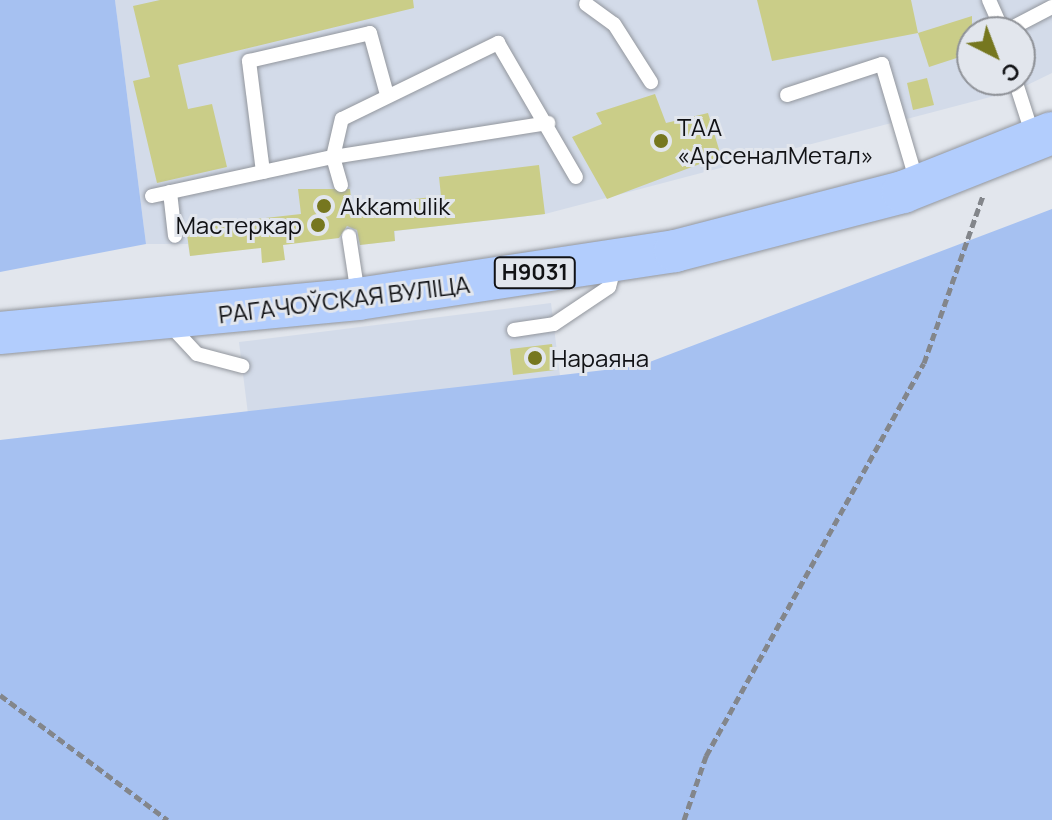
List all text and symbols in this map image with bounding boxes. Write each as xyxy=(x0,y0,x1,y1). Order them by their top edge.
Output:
north arrow xyxy=(956,16,1036,96)
text: С xyxy=(995,56,1027,89)
place label: ТАА «АрсеналМетал» xyxy=(677,113,874,169)
marker: ТАА «АрсеналМетал» xyxy=(652,132,670,150)
place label: Akkamulik xyxy=(340,192,450,220)
marker: Akkamulik xyxy=(315,197,333,215)
place label: Мастеркар xyxy=(176,211,302,239)
marker: Мастеркар xyxy=(309,216,327,234)
road number: Н9031 xyxy=(493,255,577,291)
street label: РАГАЧОЎСКАЯ ВУЛІЦА xyxy=(217,269,471,329)
place label: Нараяна xyxy=(551,344,649,372)
marker: Нараяна xyxy=(526,349,544,367)

